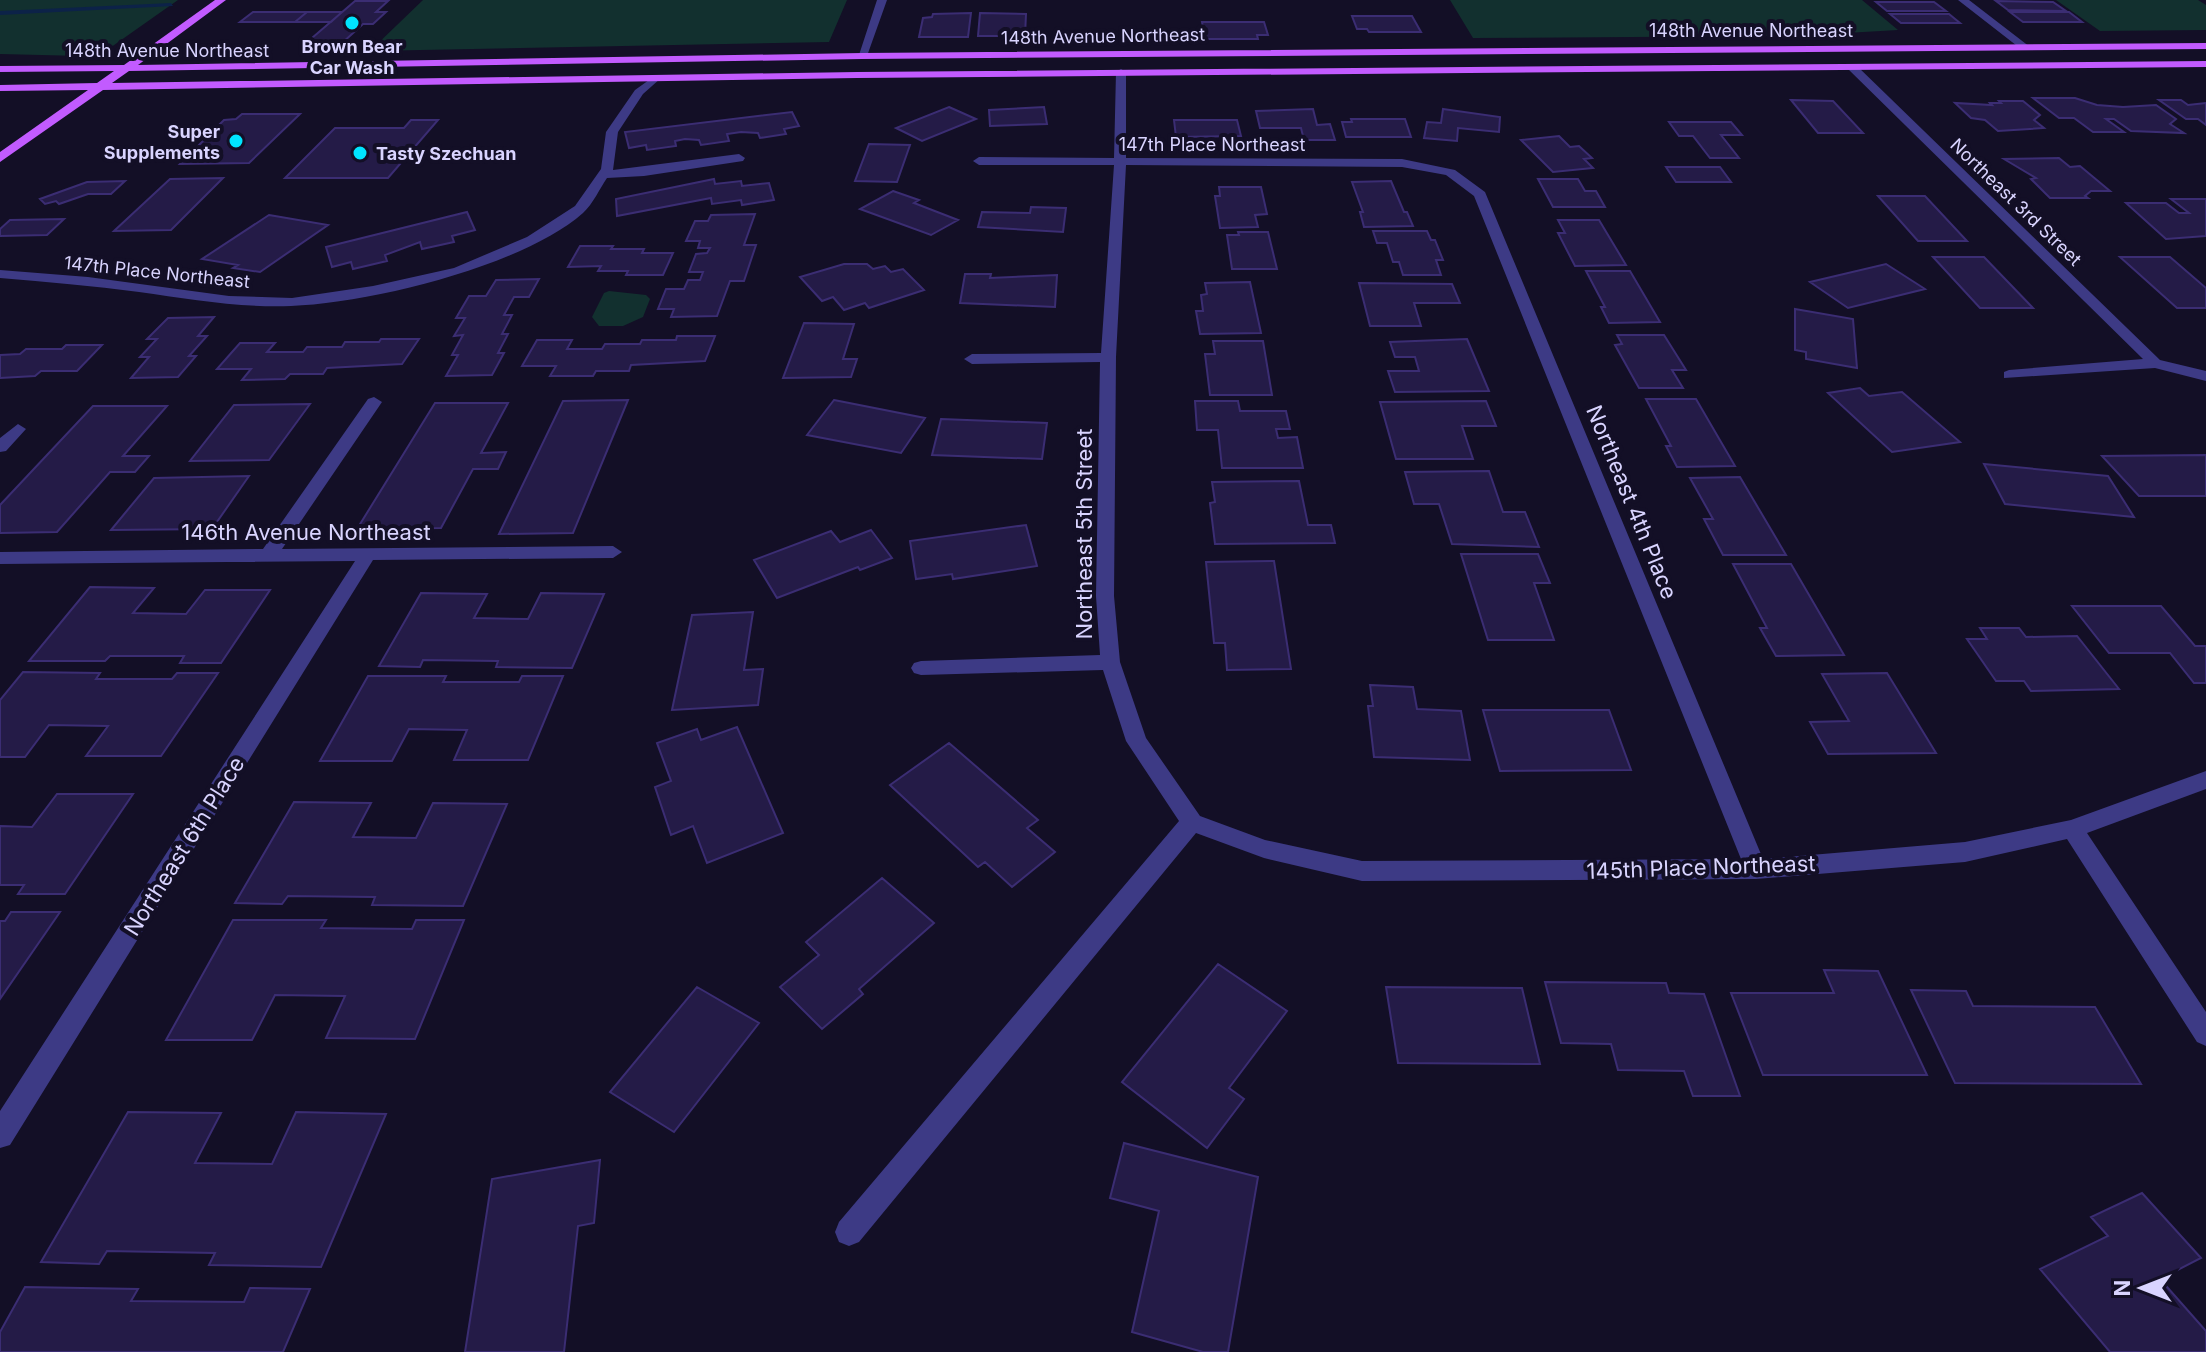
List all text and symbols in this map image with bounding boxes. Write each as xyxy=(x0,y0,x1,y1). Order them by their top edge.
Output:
marker: Brown Bear Car Wash xyxy=(343,14,361,32)
street label: 148th Avenue Northeast xyxy=(1649,20,1853,41)
street label: 148th Avenue Northeast xyxy=(1001,24,1205,48)
place label: Brown Bear Car Wash xyxy=(302,36,402,78)
street label: 148th Avenue Northeast xyxy=(65,40,269,61)
place label: Super Supplements xyxy=(104,121,220,163)
marker: Super Supplements xyxy=(227,132,245,150)
street label: 147th Place Northeast xyxy=(1119,134,1305,155)
street label: Northeast 3rd Street xyxy=(1946,134,2086,270)
place label: Tasty Szechuan xyxy=(376,143,516,164)
marker: Tasty Szechuan xyxy=(351,144,369,162)
street label: 147th Place Northeast xyxy=(63,252,251,292)
street label: Northeast 4th Place xyxy=(1581,401,1683,603)
street label: Northeast 5th Street xyxy=(1071,429,1097,639)
street label: 146th Avenue Northeast xyxy=(181,519,431,545)
street label: Northeast 6th Place xyxy=(118,752,250,940)
street label: 145th Place Northeast xyxy=(1586,850,1816,884)
north arrow xyxy=(2102,1248,2182,1328)
text: N xyxy=(2109,1280,2135,1296)

